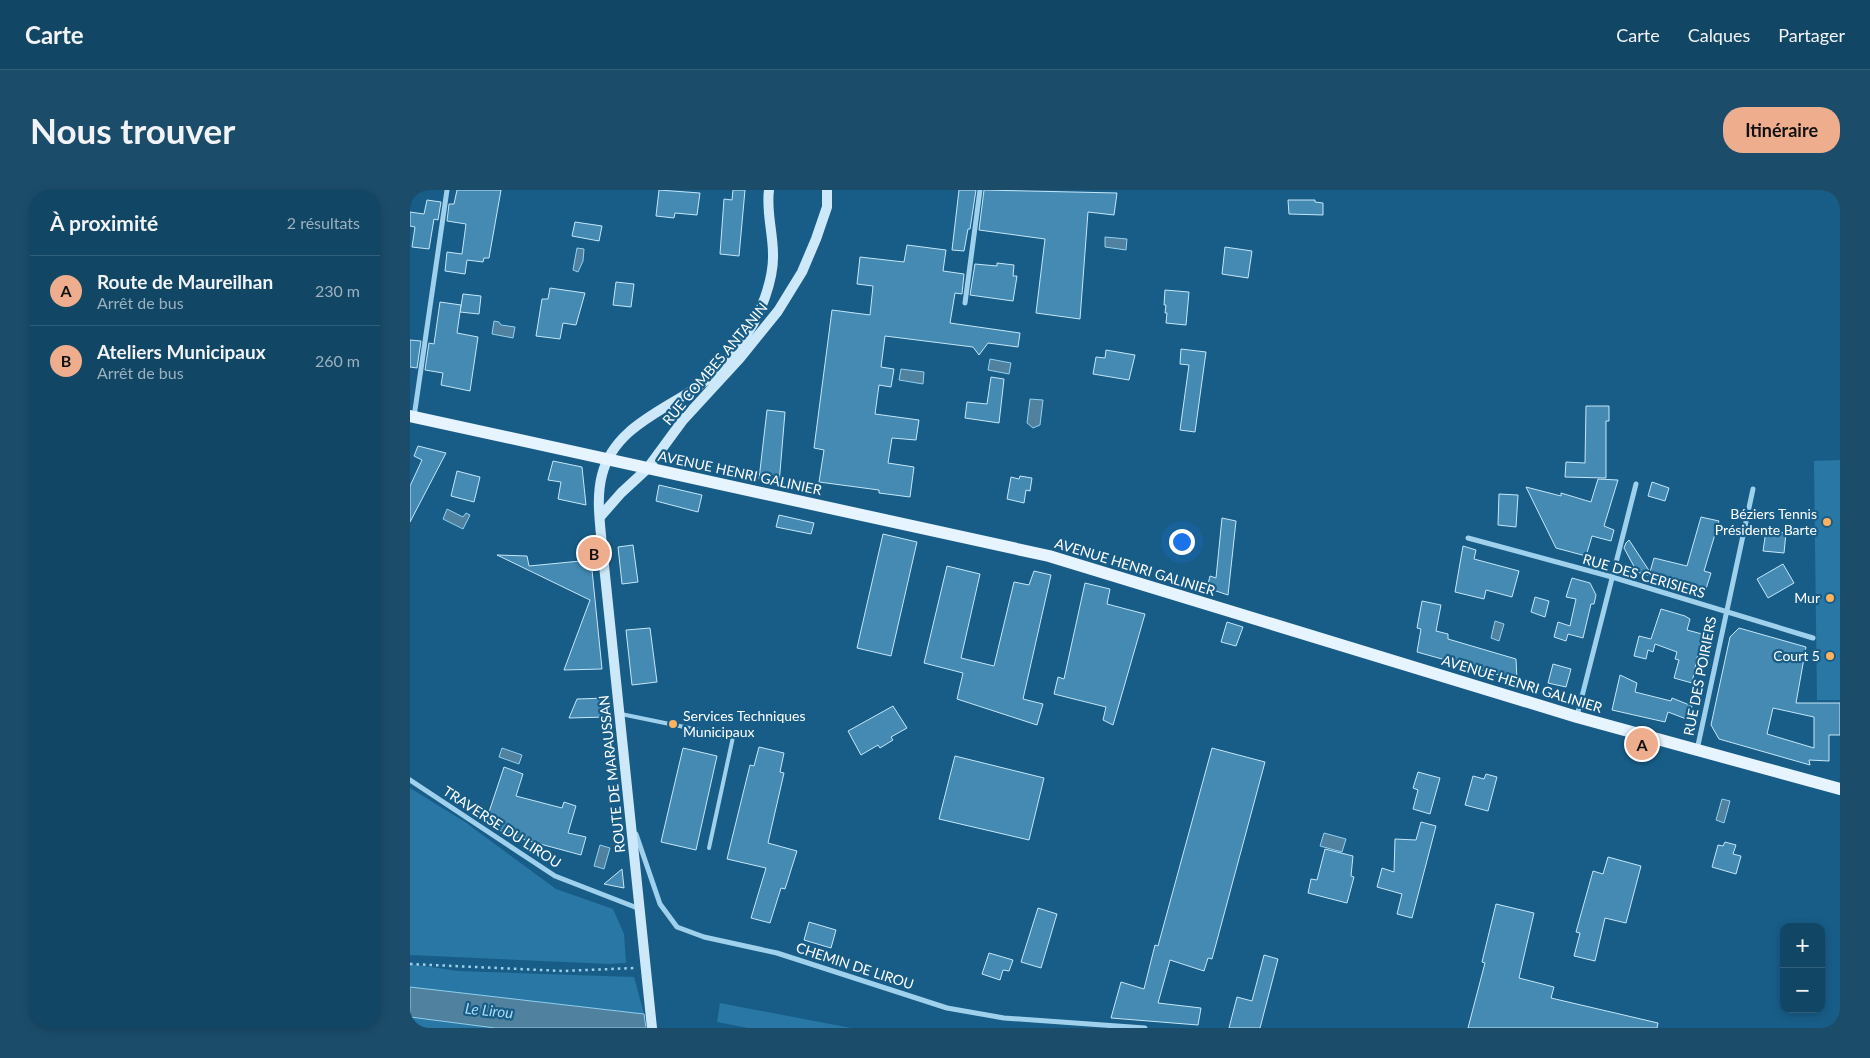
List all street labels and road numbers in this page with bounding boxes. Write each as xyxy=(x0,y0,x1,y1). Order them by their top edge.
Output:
street label: RUE COMBES ANTANIN xyxy=(659,299,771,428)
street label: AVENUE HENRI GALINIER xyxy=(657,447,824,498)
street label: AVENUE HENRI GALINIER xyxy=(1053,534,1218,599)
street label: RUE DES CERISIERS xyxy=(1581,550,1707,601)
street label: RUE DES POIRIERS xyxy=(1680,615,1719,737)
street label: AVENUE HENRI GALINIER xyxy=(1440,651,1605,716)
street label: ROUTE DE MARAUSSAN xyxy=(595,694,628,854)
street label: TRAVERSE DU LIROU xyxy=(440,782,564,871)
street label: CHEMIN DE LIROU xyxy=(794,938,916,993)

